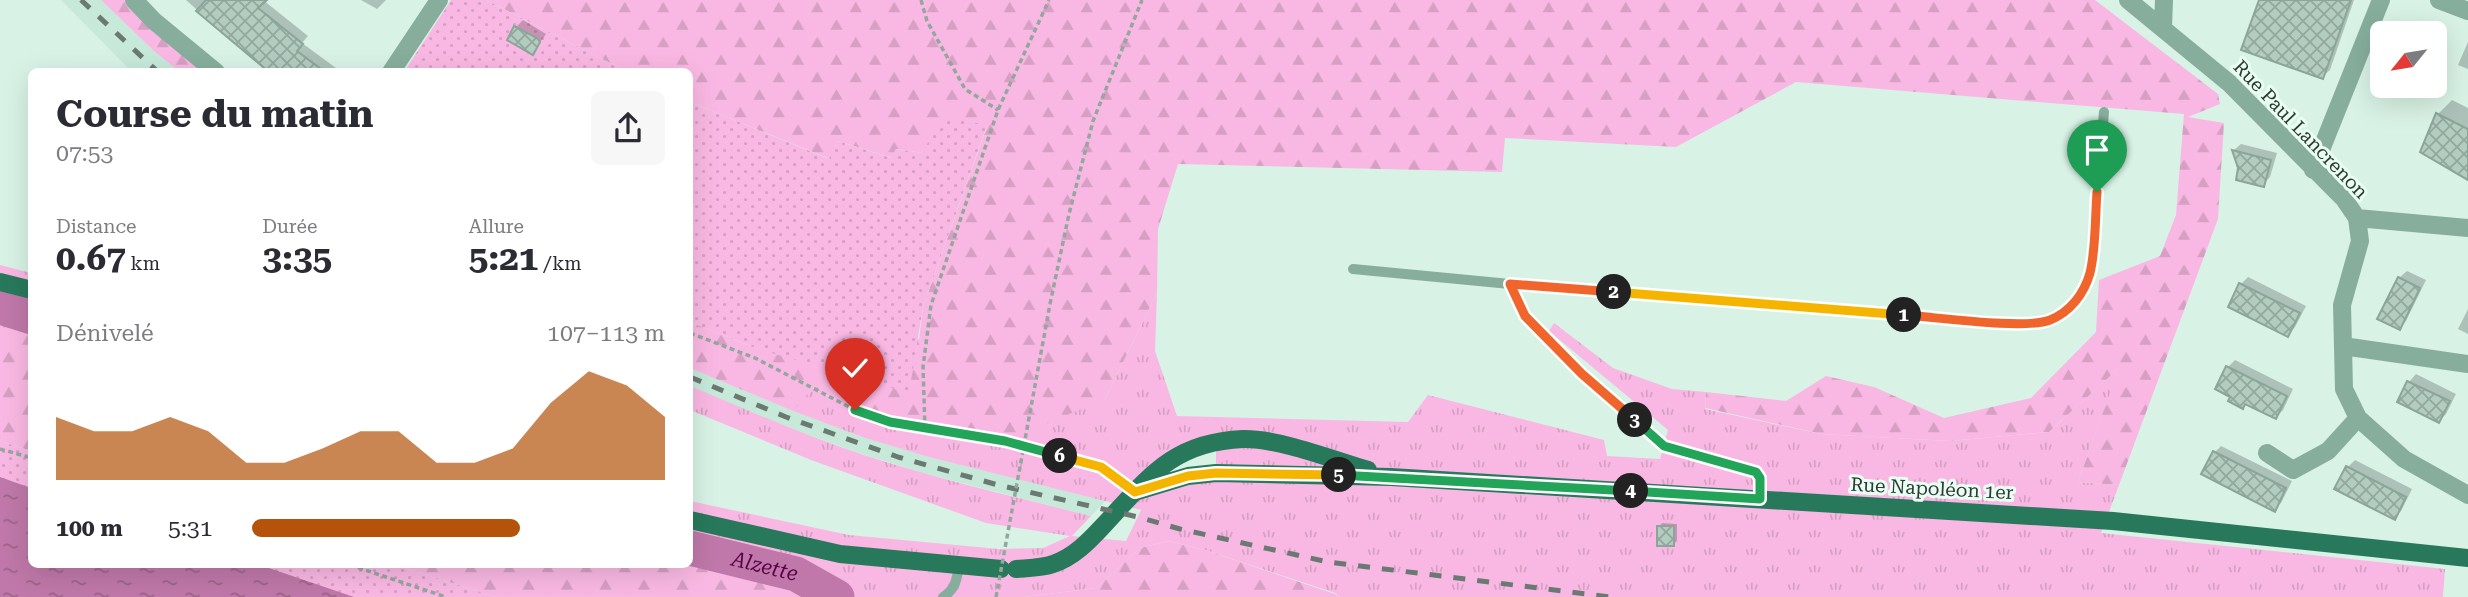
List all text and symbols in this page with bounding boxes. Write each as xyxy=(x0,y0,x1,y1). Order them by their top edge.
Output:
north arrow xyxy=(2370,21,2446,98)
map controls xyxy=(2370,21,2447,98)
street label: Rue Paul Lancrenon xyxy=(2229,55,2373,203)
button: share xyxy=(591,91,665,165)
text: Course du matin xyxy=(56,92,374,136)
pin xyxy=(2067,120,2127,192)
icon: arrive xyxy=(2078,131,2116,169)
text: 07:53 xyxy=(56,140,113,167)
text: Distance xyxy=(56,215,136,238)
text: Durée xyxy=(262,215,317,238)
text: Allure xyxy=(469,215,524,238)
text: 0.67 xyxy=(56,238,126,279)
text: 3:35 xyxy=(262,238,332,279)
text: 5:21 xyxy=(469,238,538,279)
text: km xyxy=(126,252,160,275)
text: /km xyxy=(538,252,582,275)
pin: 2 xyxy=(1596,274,1632,310)
text: 2 xyxy=(1608,280,1619,303)
pin: 1 xyxy=(1886,298,1922,332)
text: 1 xyxy=(1898,303,1909,326)
text: Dénivelé xyxy=(56,320,154,347)
text: 107–113 m xyxy=(547,320,665,347)
pin xyxy=(825,338,885,410)
icon: check xyxy=(836,349,874,387)
pin: 3 xyxy=(1618,402,1652,438)
text: 3 xyxy=(1629,408,1640,431)
pin: 6 xyxy=(1042,438,1078,474)
text: 6 xyxy=(1054,444,1065,467)
pin: 5 xyxy=(1322,458,1356,492)
text: 5 xyxy=(1333,463,1344,486)
street label: Rue Napoléon 1er xyxy=(1850,473,2014,504)
pin: 4 xyxy=(1614,474,1648,508)
text: 4 xyxy=(1625,479,1636,502)
text: 100 m xyxy=(56,515,123,542)
text: 5:31 xyxy=(168,515,213,542)
water label: Alzette xyxy=(727,546,800,586)

